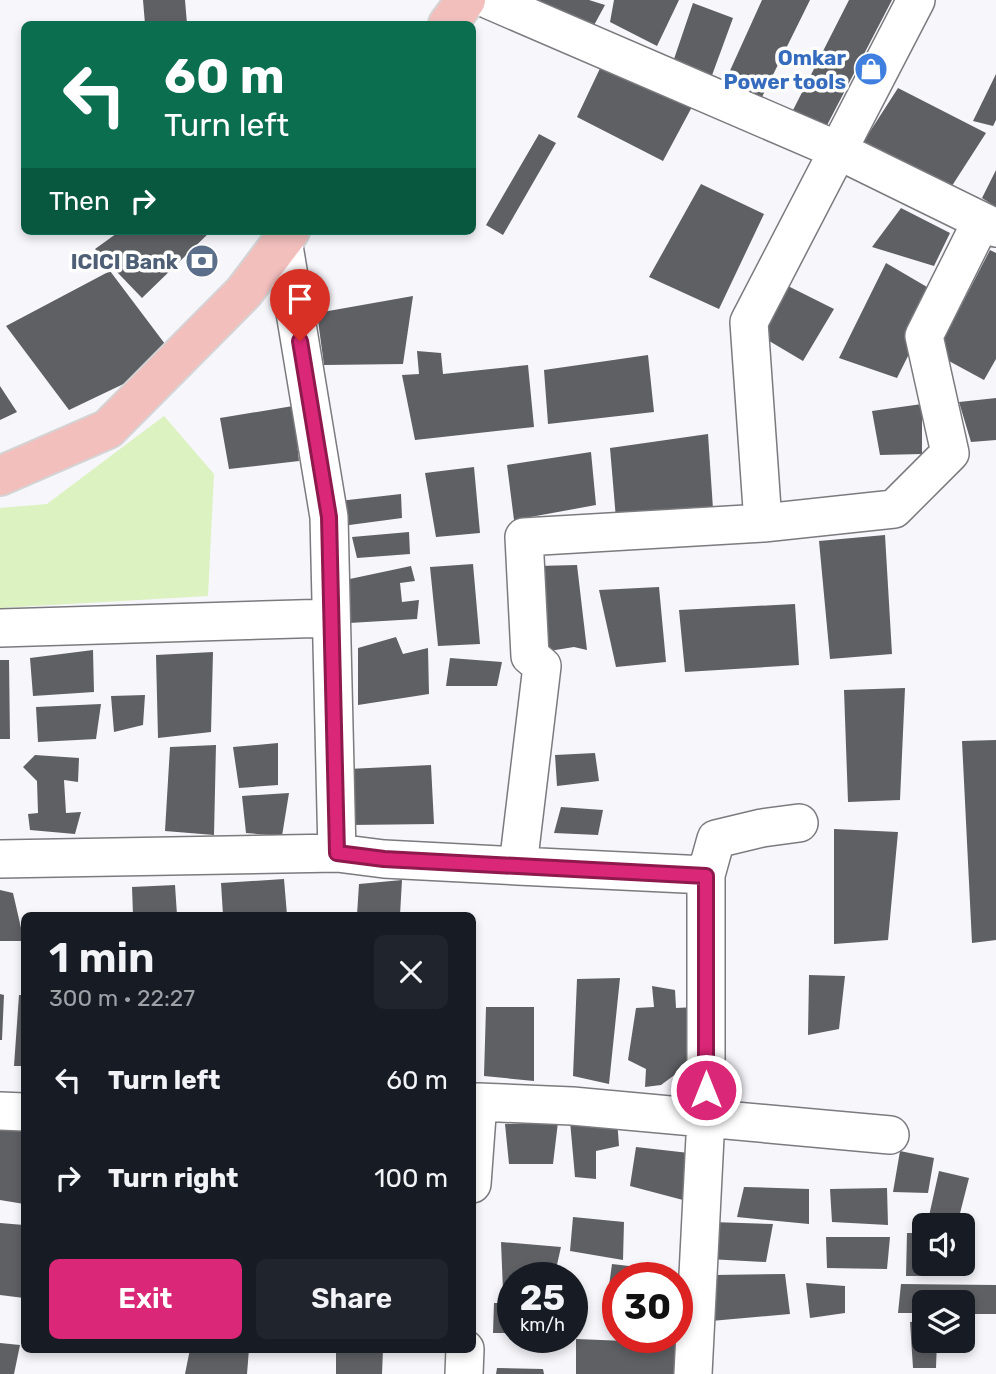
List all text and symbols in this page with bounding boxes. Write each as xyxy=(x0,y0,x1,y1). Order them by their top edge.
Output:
place label: Omkar Power tools xyxy=(723,45,846,94)
text: 60 m xyxy=(164,47,285,105)
icon: left xyxy=(49,49,140,140)
shop icon: Omkar Power tools xyxy=(852,50,890,88)
text: Turn left xyxy=(164,106,289,144)
icon: right xyxy=(124,182,162,220)
text: Then xyxy=(49,186,110,217)
bank icon: ICICI Bank xyxy=(183,242,221,280)
place label: ICICI Bank xyxy=(71,249,179,274)
pin xyxy=(270,269,330,341)
icon: arrive xyxy=(281,280,319,318)
text: 1 min xyxy=(49,933,155,983)
button: close xyxy=(374,935,448,1009)
text: 300 m · 22:27 xyxy=(49,984,195,1012)
position arrow xyxy=(669,1053,743,1127)
icon: left xyxy=(49,1061,87,1099)
text: Turn left xyxy=(108,1065,220,1096)
text: 60 m xyxy=(386,1065,448,1096)
icon: right xyxy=(49,1159,87,1197)
text: Turn right xyxy=(108,1163,238,1194)
text: 100 m xyxy=(374,1163,448,1194)
map controls xyxy=(912,1213,975,1353)
button: sound xyxy=(912,1213,975,1276)
button: Exit xyxy=(49,1259,242,1339)
button: Share xyxy=(256,1259,448,1339)
speed limit sign: 30 xyxy=(602,1262,693,1353)
text: 25 xyxy=(520,1277,565,1319)
button: layers xyxy=(912,1290,975,1353)
text: km/h xyxy=(520,1314,565,1336)

